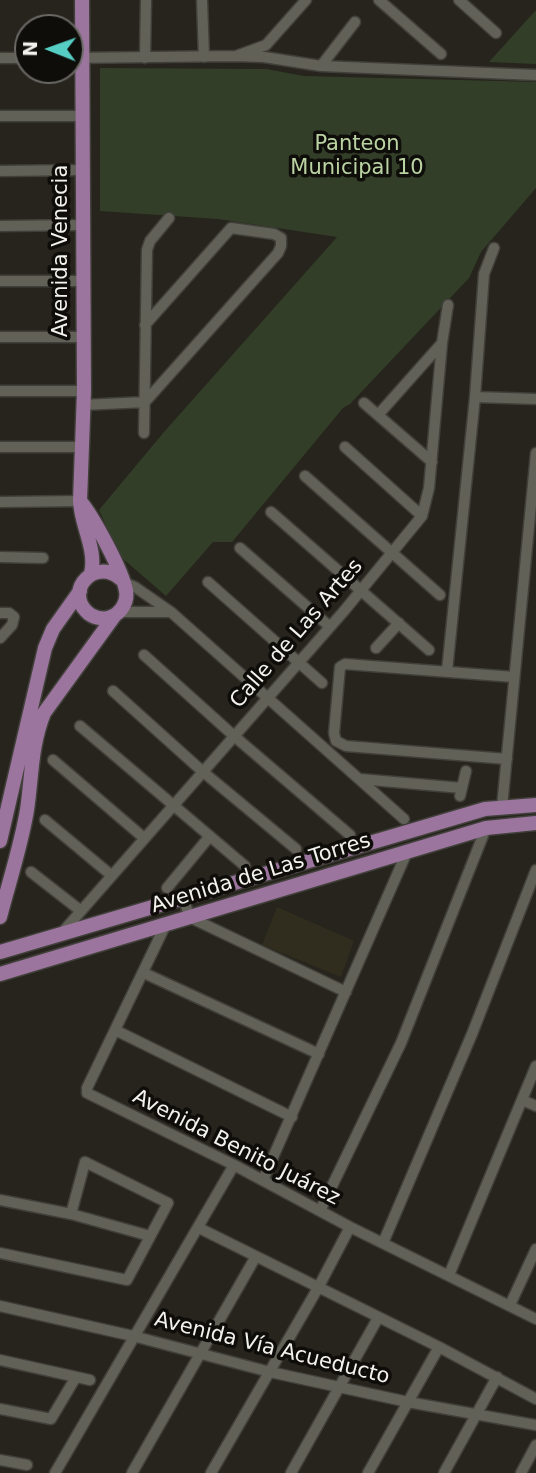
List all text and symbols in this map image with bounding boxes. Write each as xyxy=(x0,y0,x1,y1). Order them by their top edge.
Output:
north arrow xyxy=(14,14,84,84)
text: N xyxy=(19,41,41,57)
park label: Panteon Municipal 10 xyxy=(290,132,424,182)
street label: Avenida Venecia xyxy=(49,165,75,337)
street label: Calle de Las Artes xyxy=(225,554,369,714)
street label: Avenida de Las Torres xyxy=(148,829,374,919)
street label: Avenida Benito Juárez xyxy=(128,1085,344,1211)
street label: Avenida Vía Acueducto xyxy=(152,1308,392,1390)

